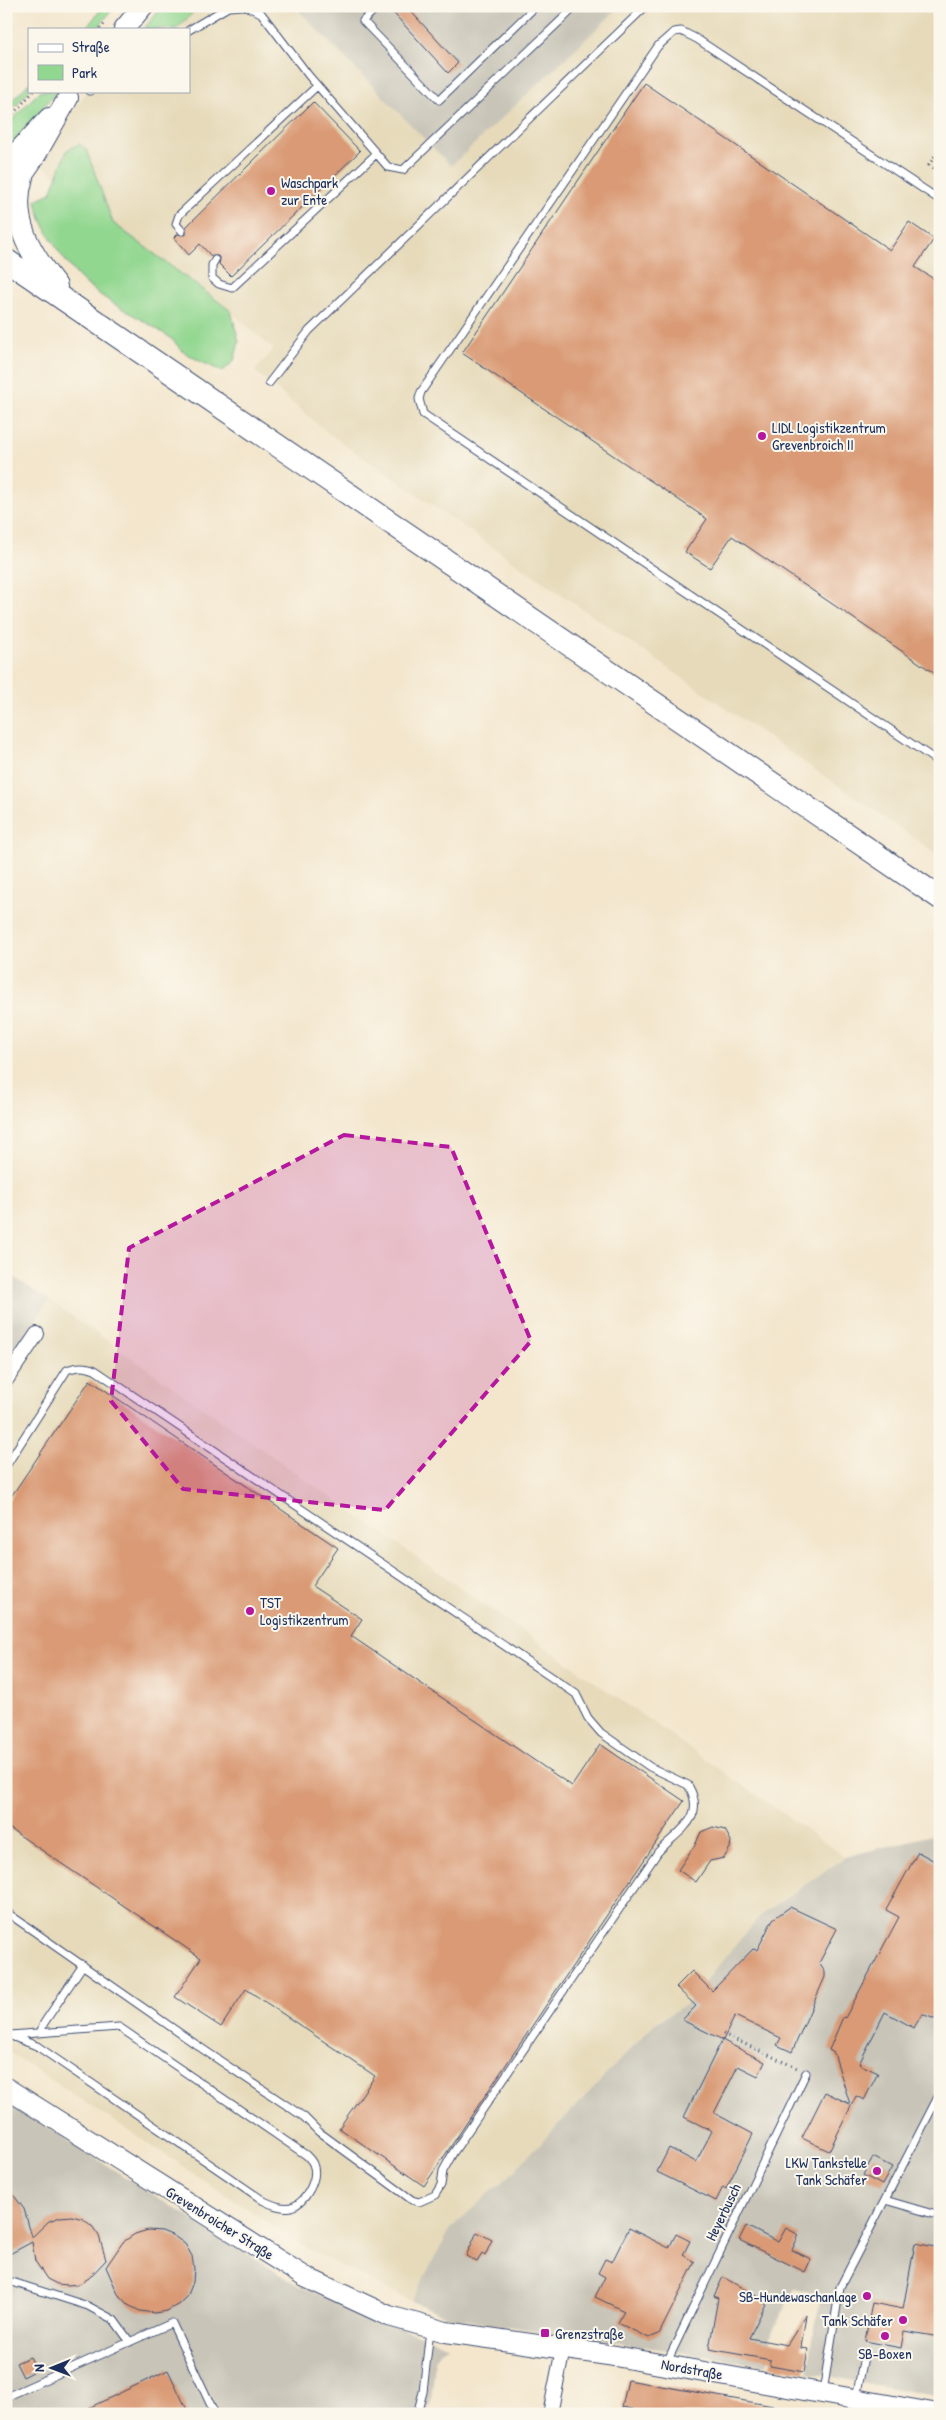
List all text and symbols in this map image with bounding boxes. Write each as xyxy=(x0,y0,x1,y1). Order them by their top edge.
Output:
legend xyxy=(28,28,190,92)
text: Straße xyxy=(72,36,110,57)
text: Park xyxy=(72,62,97,83)
place label: Waschpark zur Ente xyxy=(281,172,338,210)
marker: Waschpark zur Ente xyxy=(265,185,277,197)
place label: LIDL Logistikzentrum Grevenbroich II xyxy=(772,417,886,455)
marker: LIDL Logistikzentrum Grevenbroich II xyxy=(756,430,768,442)
place label: TST Logistikzentrum xyxy=(260,1592,349,1630)
marker: TST Logistikzentrum xyxy=(244,1605,256,1617)
place label: LKW Tankstelle Tank Schäfer xyxy=(786,2152,867,2190)
marker: LKW Tankstelle Tank Schäfer xyxy=(871,2165,883,2177)
street label: Heyerbusch xyxy=(700,2180,746,2244)
street label: Grevenbroicher Straße xyxy=(162,2181,278,2265)
place label: SB-Hundewaschanlage xyxy=(739,2286,857,2307)
marker: SB-Hundewaschanlage xyxy=(861,2290,873,2302)
place label: Tank Schäfer xyxy=(822,2310,893,2331)
marker: Tank Schäfer xyxy=(897,2314,909,2326)
place label: Grenzstraße xyxy=(555,2323,624,2344)
marker: Grenzstraße xyxy=(539,2327,551,2339)
marker: SB-Boxen xyxy=(879,2330,891,2342)
north arrow xyxy=(28,2342,78,2392)
place label: SB-Boxen xyxy=(858,2343,912,2364)
street label: Nordstraße xyxy=(660,2353,724,2385)
text: N xyxy=(29,2364,48,2372)

